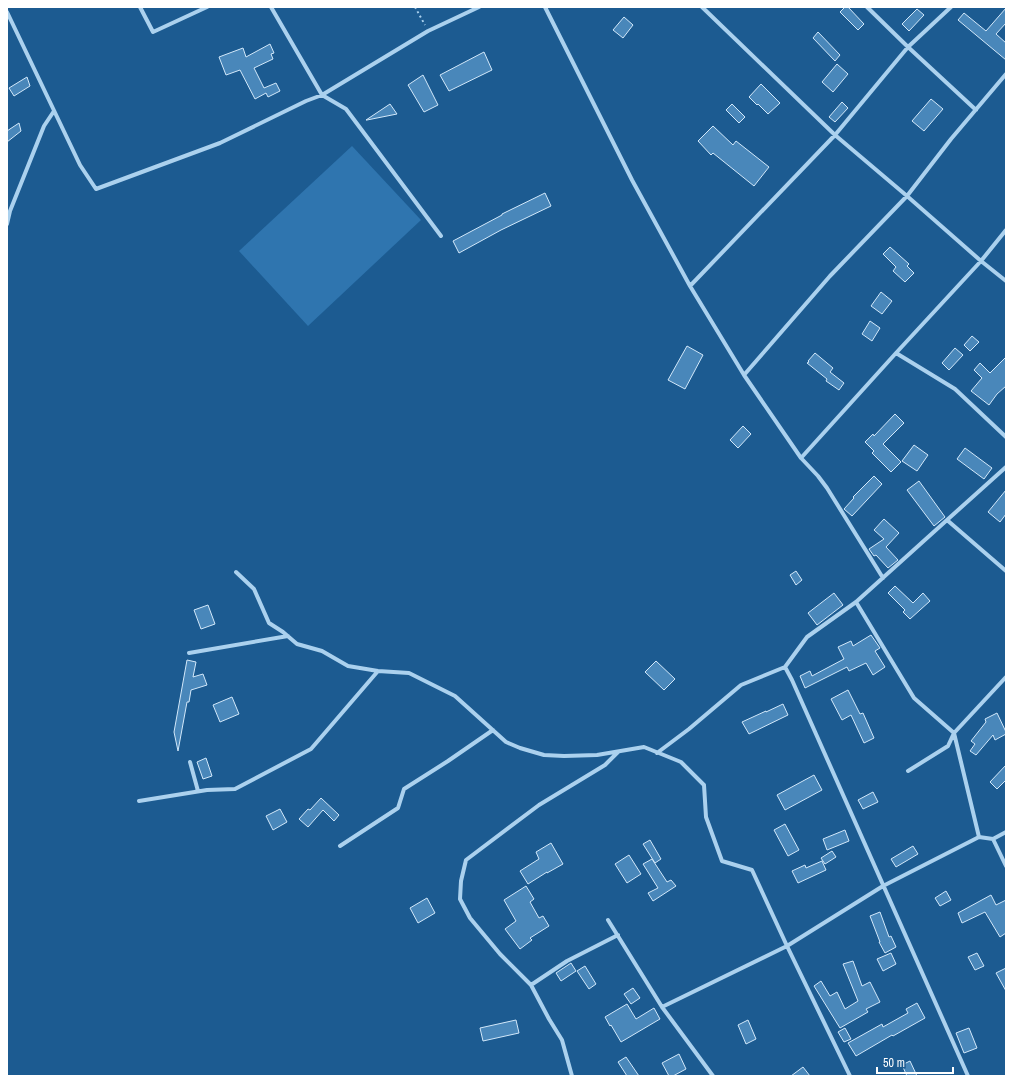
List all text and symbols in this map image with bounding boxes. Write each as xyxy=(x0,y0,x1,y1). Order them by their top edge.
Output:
scale bar xyxy=(877,1049,953,1075)
text: 50 m xyxy=(883,1055,905,1071)

